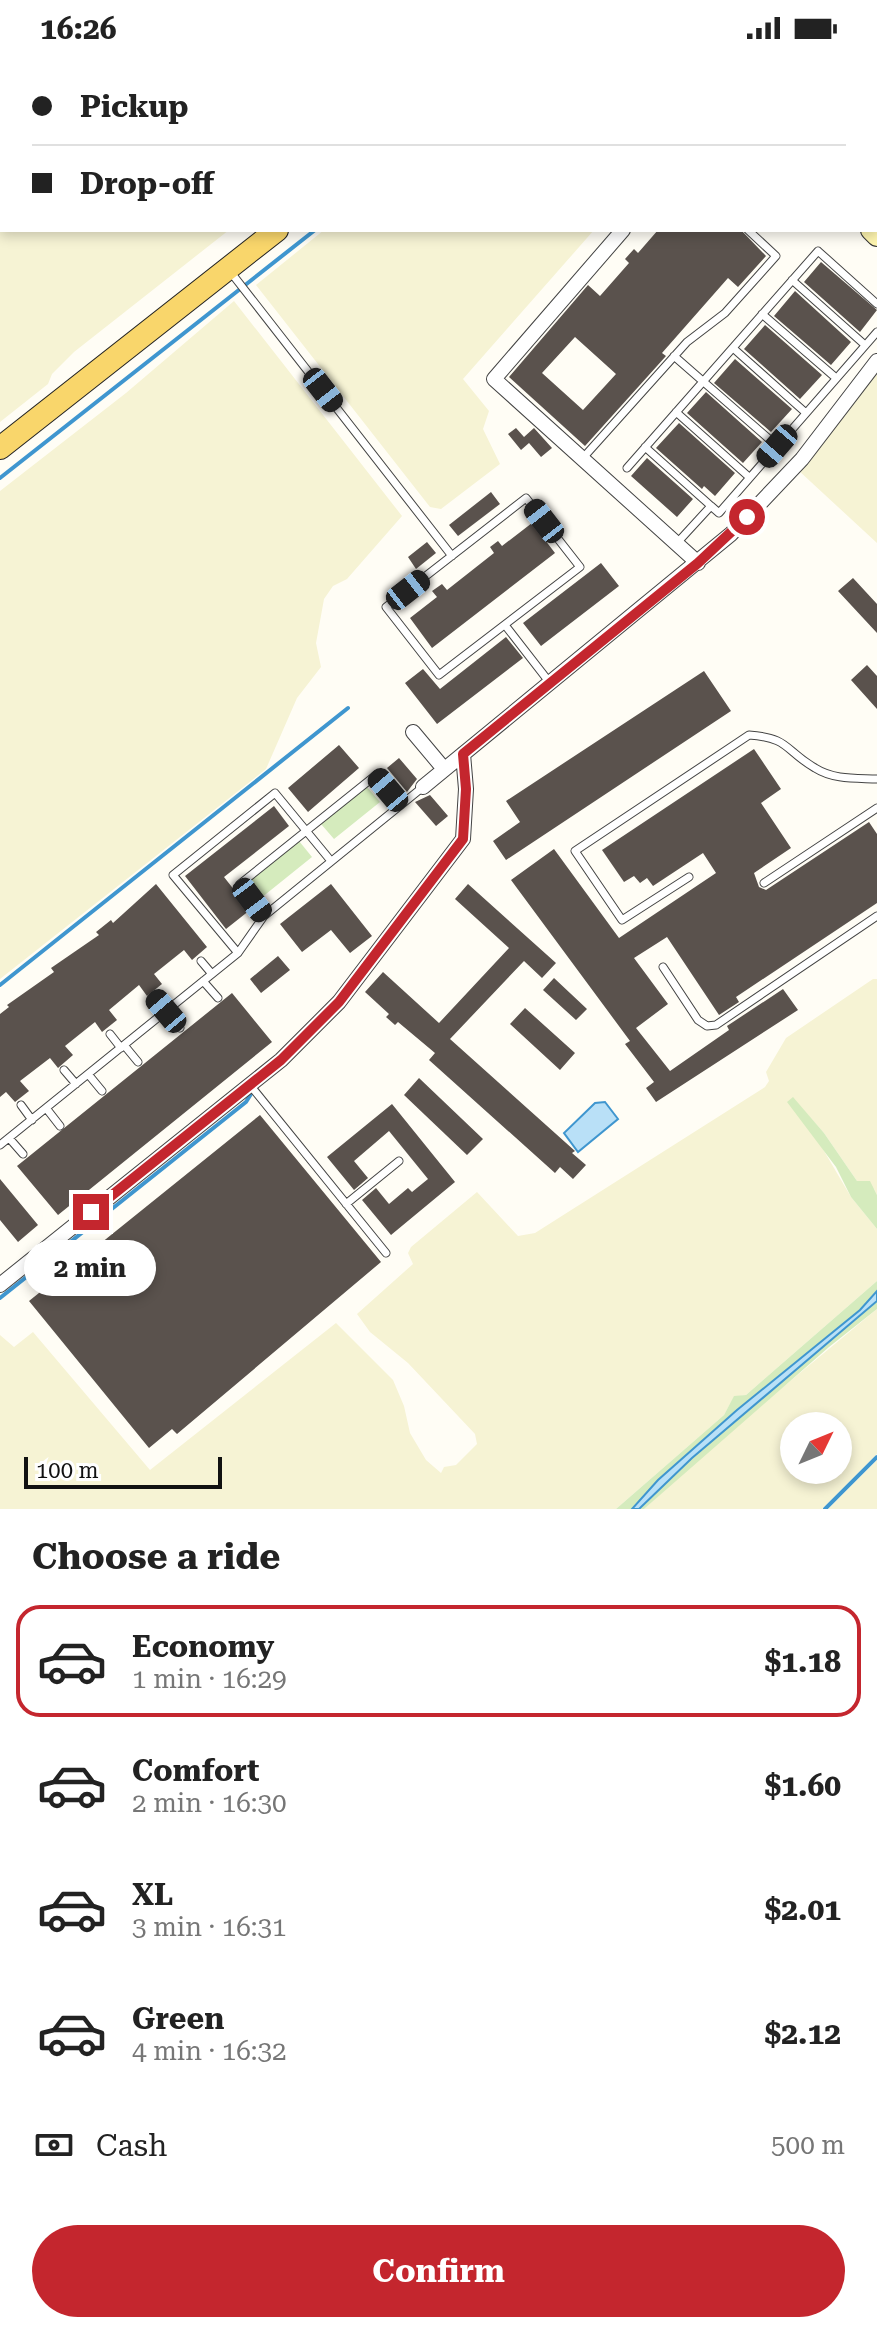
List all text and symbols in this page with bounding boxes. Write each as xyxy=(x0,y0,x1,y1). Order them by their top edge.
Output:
text: 16:26 xyxy=(40,11,117,46)
text: Pickup xyxy=(80,89,188,124)
text: Drop-off xyxy=(80,166,214,201)
car xyxy=(299,364,347,416)
car xyxy=(752,420,802,472)
car xyxy=(520,495,568,547)
route start xyxy=(729,499,765,535)
car xyxy=(382,566,434,614)
car xyxy=(363,764,413,816)
car xyxy=(228,874,276,926)
car xyxy=(141,985,191,1037)
route end xyxy=(73,1194,109,1230)
callout: 2 min xyxy=(25,1240,157,1296)
text: 2 min xyxy=(54,1253,126,1283)
north arrow xyxy=(780,1412,852,1484)
map controls xyxy=(780,1412,852,1484)
scale bar xyxy=(24,1453,222,1489)
text: 100 m xyxy=(36,1458,99,1483)
text: Choose a ride xyxy=(32,1536,280,1578)
icon: car xyxy=(36,1625,108,1697)
text: Economy xyxy=(132,1629,274,1664)
text: $1.18 xyxy=(764,1644,841,1679)
text: 1 min · 16:29 xyxy=(132,1664,287,1694)
icon: car xyxy=(36,1749,108,1821)
text: Comfort xyxy=(132,1753,259,1788)
text: $1.60 xyxy=(764,1768,841,1803)
text: 2 min · 16:30 xyxy=(132,1788,287,1818)
icon: car xyxy=(36,1873,108,1945)
text: XL xyxy=(132,1877,173,1912)
text: $2.01 xyxy=(764,1892,841,1927)
text: 3 min · 16:31 xyxy=(132,1912,287,1942)
icon: car xyxy=(36,1997,108,2069)
text: Green xyxy=(132,2001,224,2036)
text: $2.12 xyxy=(764,2016,841,2051)
text: 4 min · 16:32 xyxy=(132,2036,287,2066)
icon: cash xyxy=(32,2123,76,2167)
text: Cash xyxy=(96,2128,167,2163)
text: 500 m xyxy=(771,2130,845,2160)
button: Confirm xyxy=(32,2225,845,2317)

